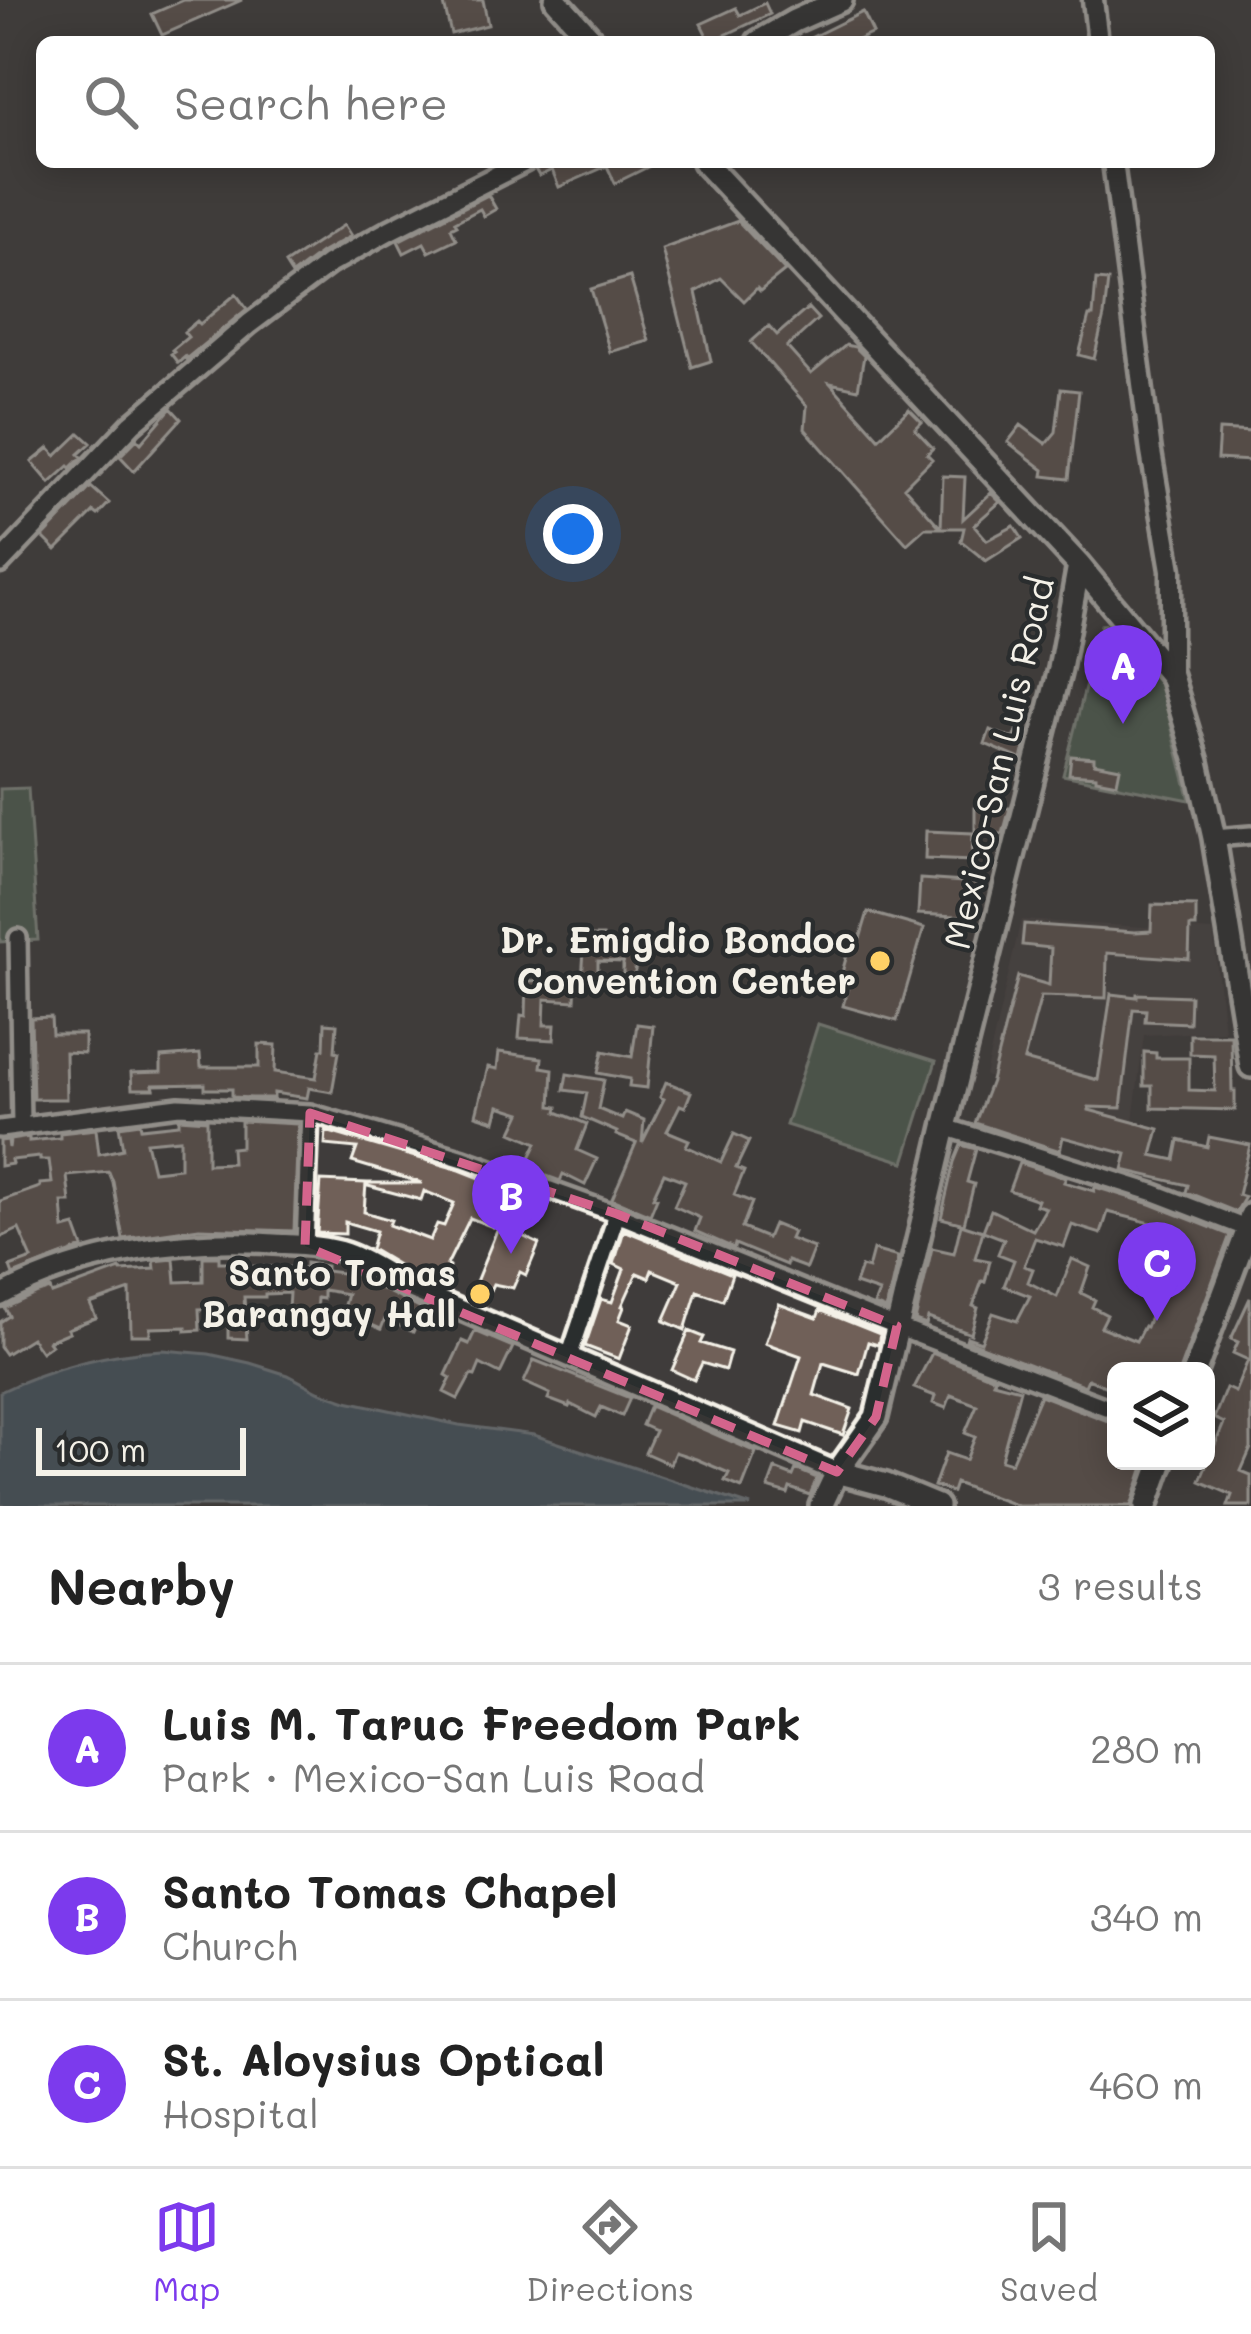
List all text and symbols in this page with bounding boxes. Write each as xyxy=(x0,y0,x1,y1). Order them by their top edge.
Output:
search box xyxy=(36,36,1215,168)
icon: search xyxy=(78,69,144,135)
text: Search here xyxy=(174,73,448,131)
your location xyxy=(543,504,603,564)
street label: Mexico-San Luis Road xyxy=(932,572,1063,953)
pin: A xyxy=(1084,625,1162,724)
place label: Dr. Emigdio Bondoc Convention Center xyxy=(499,915,856,1003)
marker: Dr. Emigdio Bondoc Convention Center xyxy=(867,948,893,974)
pin: B xyxy=(472,1155,550,1254)
pin: C xyxy=(1118,1222,1196,1321)
place label: Santo Tomas Barangay Hall xyxy=(202,1248,456,1337)
marker: Santo Tomas Barangay Hall xyxy=(467,1281,493,1307)
map controls xyxy=(1107,1362,1215,1470)
button: layers xyxy=(1107,1362,1215,1470)
scale bar xyxy=(36,1422,246,1475)
text: 100 m xyxy=(54,1427,146,1470)
text: Nearby xyxy=(48,1551,235,1618)
text: 3 results xyxy=(1038,1559,1203,1610)
text: Luis M. Taruc Freedom Park xyxy=(162,1693,801,1751)
text: A xyxy=(73,1722,101,1773)
text: 280 m xyxy=(1090,1722,1203,1773)
text: Park · Mexico-San Luis Road xyxy=(162,1751,705,1802)
text: Santo Tomas Chapel xyxy=(162,1861,618,1919)
text: B xyxy=(74,1890,100,1941)
text: 340 m xyxy=(1090,1890,1203,1941)
text: Church xyxy=(162,1919,298,1970)
text: St. Aloysius Optical xyxy=(162,2029,605,2087)
text: C xyxy=(73,2058,101,2109)
text: 460 m xyxy=(1089,2058,1203,2109)
text: Hospital xyxy=(162,2087,319,2138)
tab: Map xyxy=(153,2194,220,2309)
tab: Directions xyxy=(526,2194,694,2309)
tab: Saved xyxy=(1000,2194,1098,2309)

